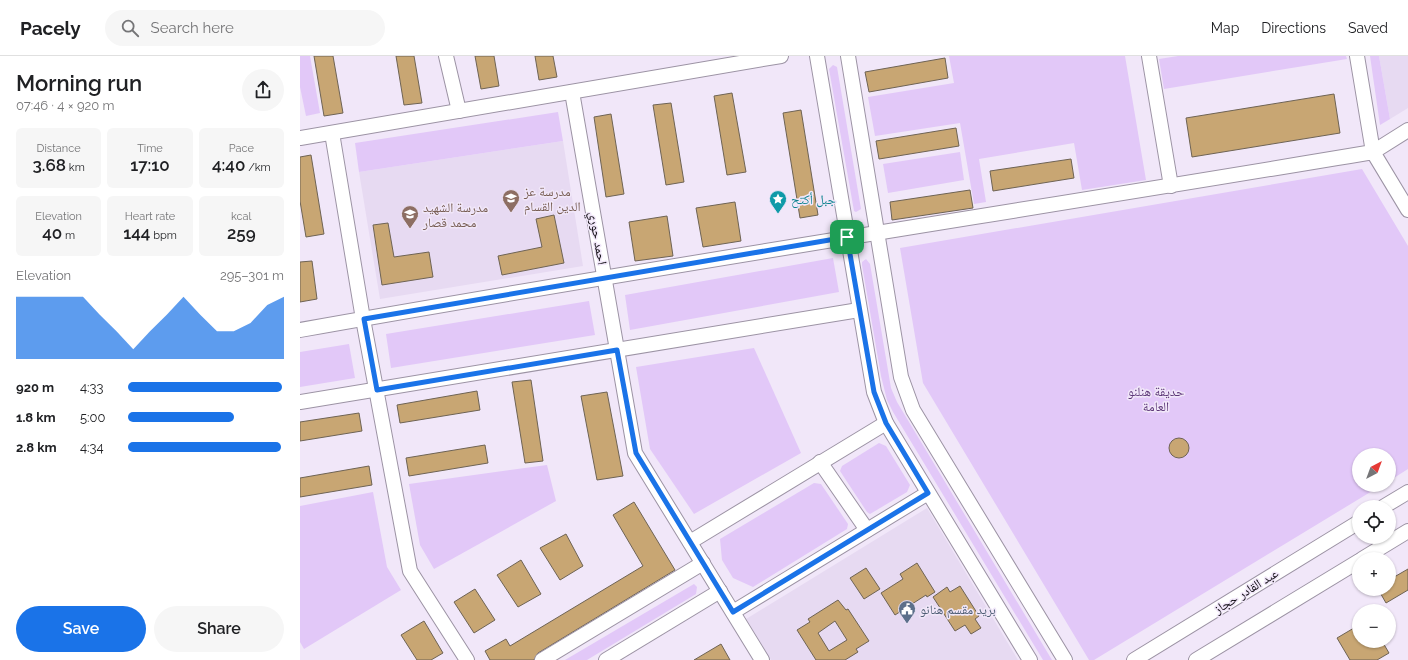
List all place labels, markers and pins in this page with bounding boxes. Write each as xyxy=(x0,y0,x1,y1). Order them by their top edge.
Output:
place label: مدرسة عز الدين القسام xyxy=(523,184,581,215)
school or university icon: مدرسة عز الدين القسام xyxy=(501,188,521,213)
place icon: جبل أكتح xyxy=(768,189,788,214)
place label: جبل أكتح xyxy=(791,192,836,209)
place label: مدرسة الشهيد محمد قصار xyxy=(422,200,488,231)
school or university icon: مدرسة الشهيد محمد قصار xyxy=(400,204,420,229)
pin xyxy=(830,220,864,254)
public building icon: بريد مقسم هنانو xyxy=(897,599,917,624)
place label: بريد مقسم هنانو xyxy=(920,602,996,618)

